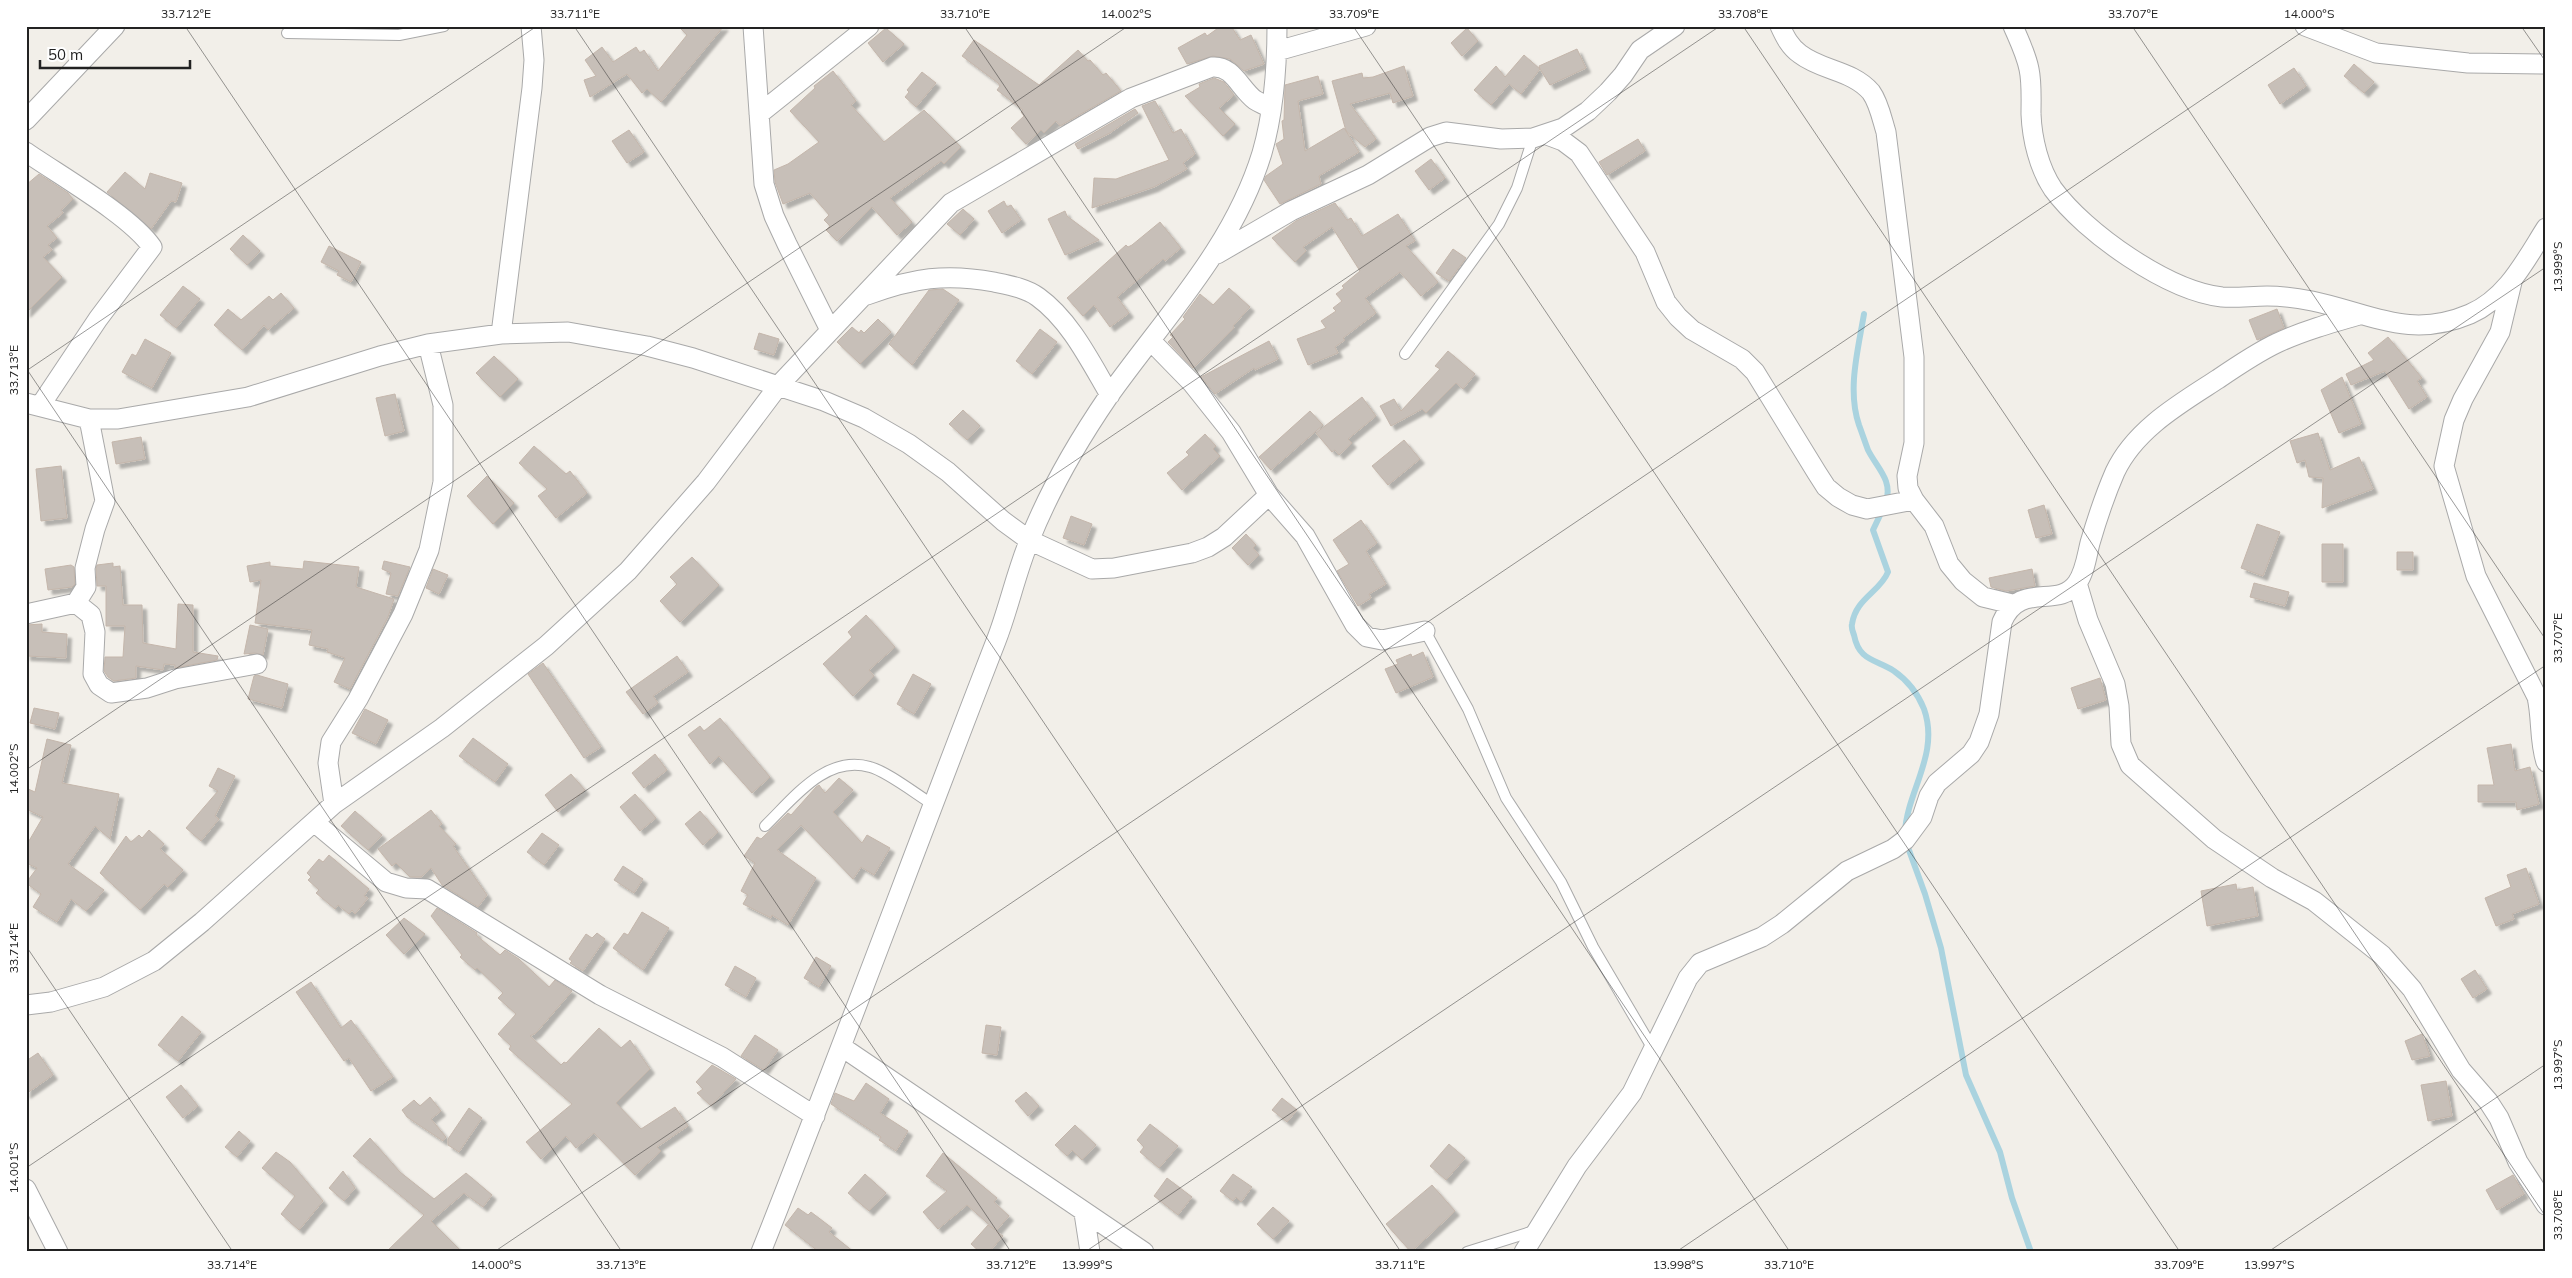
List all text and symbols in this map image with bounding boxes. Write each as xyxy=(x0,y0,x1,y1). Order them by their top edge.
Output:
text: 33.712°E xyxy=(161,6,211,21)
text: 33.711°E xyxy=(550,6,600,21)
text: 33.710°E xyxy=(940,6,990,21)
text: 14.002°S xyxy=(1101,6,1151,21)
text: 33.709°E xyxy=(1329,6,1379,21)
text: 33.708°E xyxy=(1718,6,1768,21)
text: 33.707°E xyxy=(2108,6,2158,21)
text: 14.000°S xyxy=(2284,6,2334,21)
scale bar xyxy=(40,38,190,70)
text: 50 m xyxy=(48,45,83,64)
text: 13.999°S xyxy=(2550,242,2565,292)
text: 33.713°E xyxy=(6,345,21,395)
text: 33.707°E xyxy=(2550,613,2565,663)
text: 14.002°S xyxy=(6,744,21,794)
text: 33.714°E xyxy=(6,923,21,973)
text: 13.997°S xyxy=(2550,1040,2565,1090)
text: 14.001°S xyxy=(6,1143,21,1193)
text: 33.708°E xyxy=(2550,1190,2565,1240)
text: 33.714°E xyxy=(207,1257,257,1272)
text: 14.000°S xyxy=(471,1257,521,1272)
text: 33.713°E xyxy=(596,1257,646,1272)
text: 33.712°E xyxy=(986,1257,1036,1272)
text: 13.999°S xyxy=(1062,1257,1112,1272)
text: 33.711°E xyxy=(1375,1257,1425,1272)
text: 13.998°S xyxy=(1653,1257,1703,1272)
text: 33.710°E xyxy=(1764,1257,1814,1272)
text: 33.709°E xyxy=(2154,1257,2204,1272)
text: 13.997°S xyxy=(2244,1257,2294,1272)

